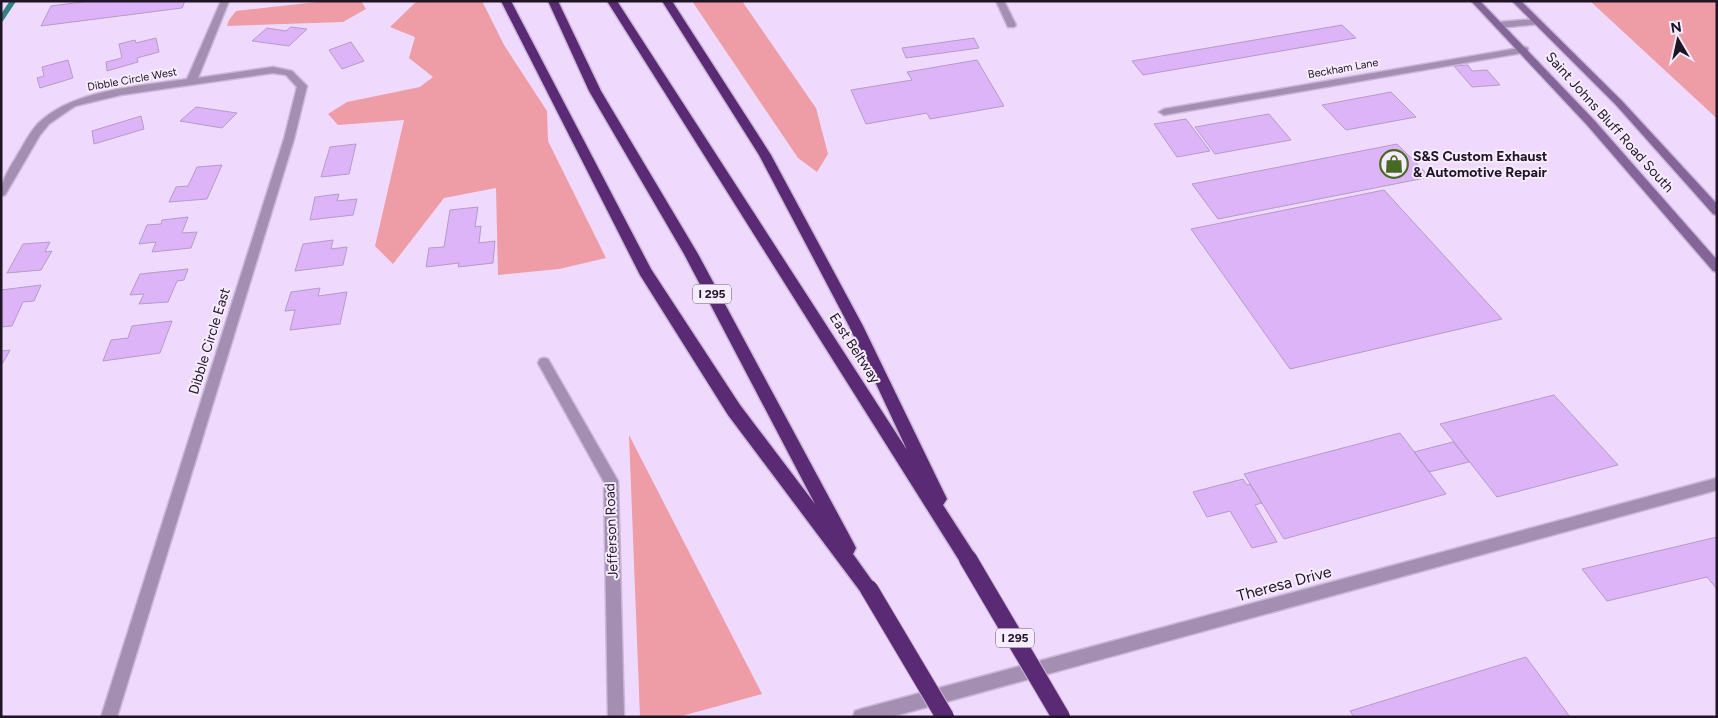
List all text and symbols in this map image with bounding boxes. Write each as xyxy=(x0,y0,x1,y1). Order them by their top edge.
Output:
north arrow xyxy=(1653,15,1703,65)
text: N xyxy=(1669,18,1683,37)
street label: Saint Johns Bluff Road South xyxy=(1542,49,1677,196)
street label: Beckham Lane xyxy=(1307,56,1379,81)
street label: Dibble Circle West xyxy=(86,65,178,94)
place label: S&S Custom Exhaust & Automotive Repair xyxy=(1413,148,1548,181)
shop icon: S&S Custom Exhaust & Automotive Repair xyxy=(1379,149,1409,179)
road number: I 295 xyxy=(693,284,731,304)
street label: Dibble Circle East xyxy=(185,286,234,396)
street label: East Beltway xyxy=(826,310,884,387)
street label: Jefferson Road xyxy=(601,483,622,579)
street label: Theresa Drive xyxy=(1235,562,1334,605)
road number: I 295 xyxy=(996,628,1034,648)

